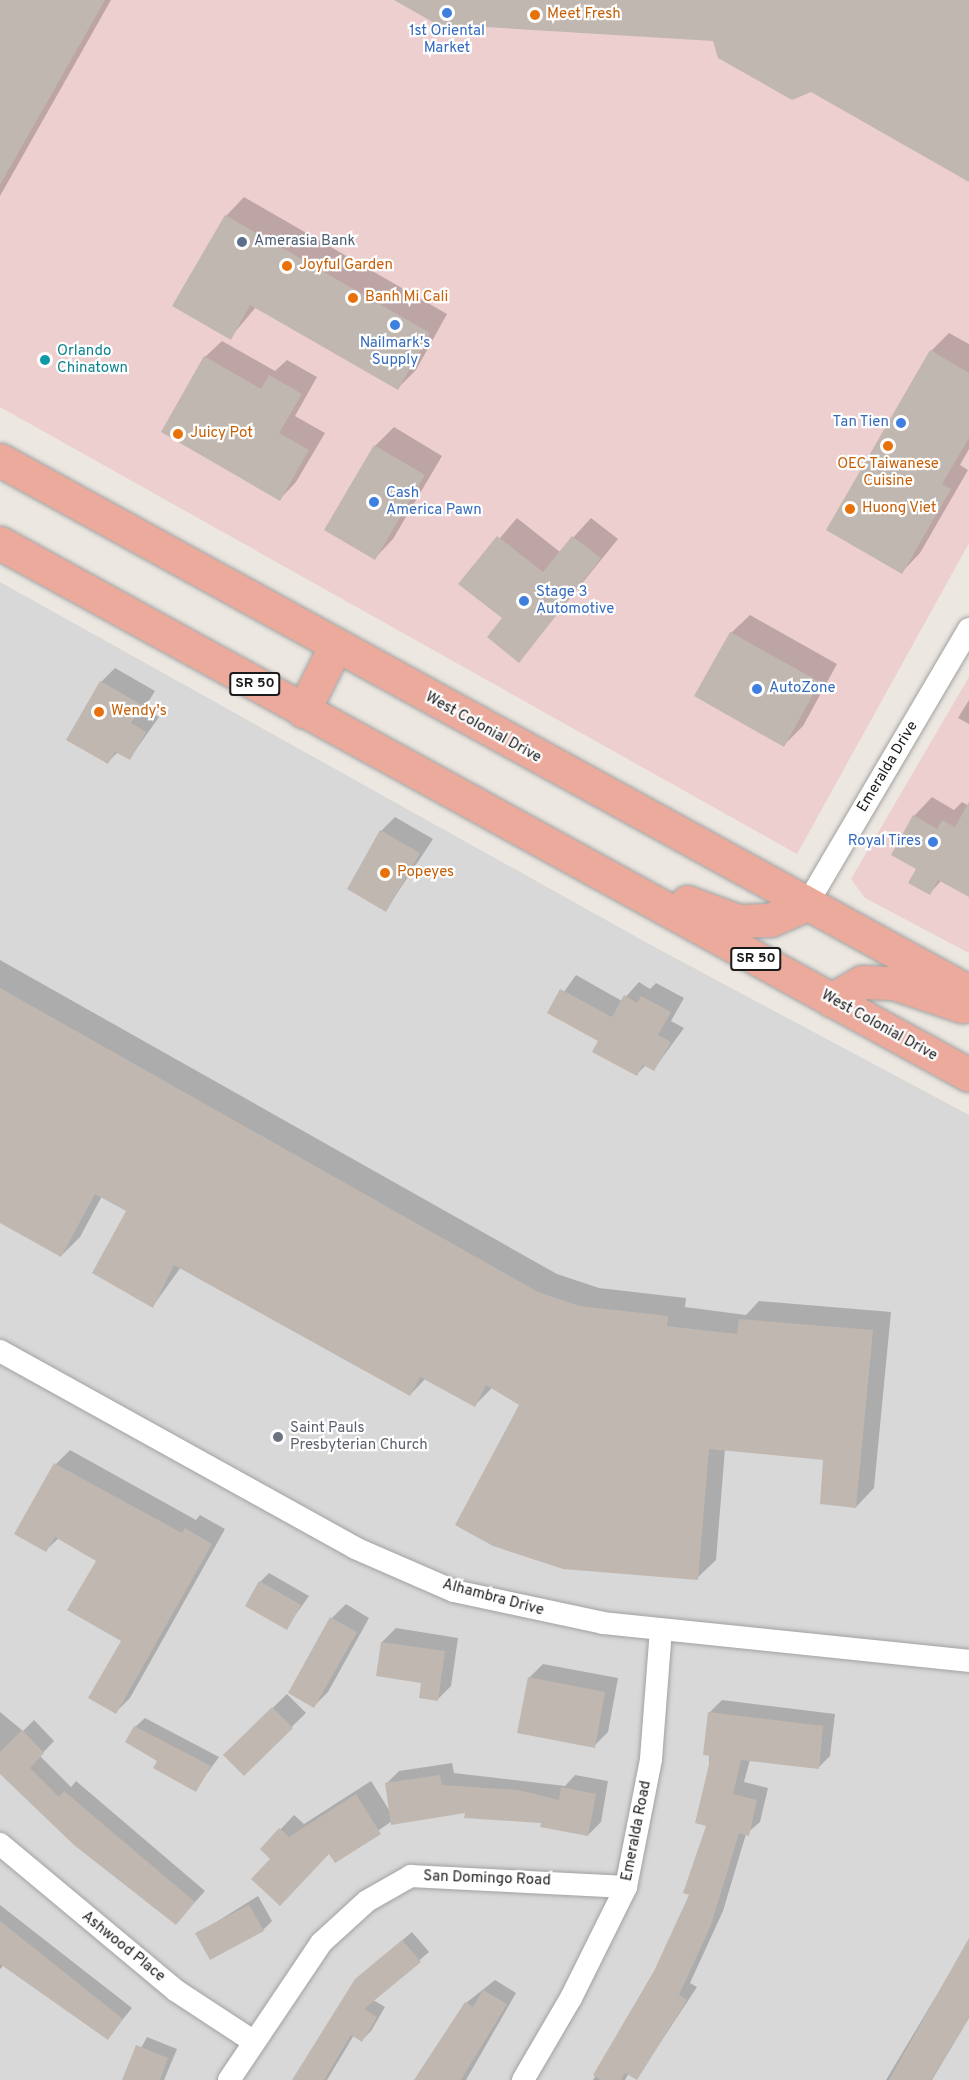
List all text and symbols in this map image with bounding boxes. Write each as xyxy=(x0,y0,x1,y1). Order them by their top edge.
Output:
marker: 1st Oriental Market xyxy=(440,6,454,20)
place label: Meet Fresh xyxy=(547,6,621,24)
marker: Meet Fresh xyxy=(528,8,542,22)
place label: 1st Oriental Market xyxy=(409,22,485,57)
place label: Amerasia Bank xyxy=(254,233,355,251)
marker: Amerasia Bank xyxy=(235,235,249,249)
place label: Joyful Garden xyxy=(299,257,393,275)
marker: Joyful Garden xyxy=(280,259,294,273)
place label: Banh Mi Cali xyxy=(365,289,448,307)
marker: Banh Mi Cali xyxy=(346,291,360,305)
marker: Nailmark's Supply xyxy=(388,318,402,332)
place label: Nailmark's Supply xyxy=(360,334,430,369)
place label: Orlando Chinatown xyxy=(57,342,128,377)
marker: Orlando Chinatown xyxy=(38,353,52,367)
place label: Tan Tien xyxy=(832,414,889,432)
marker: Tan Tien xyxy=(894,416,908,430)
place label: Juicy Pot xyxy=(190,425,253,443)
marker: Juicy Pot xyxy=(171,427,185,441)
marker: OEC Taiwanese Cuisine xyxy=(881,439,895,453)
place label: OEC Taiwanese Cuisine xyxy=(837,455,939,490)
place label: Cash America Pawn xyxy=(386,484,482,519)
marker: Cash America Pawn xyxy=(367,495,381,509)
place label: Huong Viet xyxy=(862,500,937,518)
marker: Huong Viet xyxy=(843,502,857,516)
place label: Stage 3 Automotive xyxy=(536,583,614,618)
marker: Stage 3 Automotive xyxy=(517,594,531,608)
road number: SR 50 xyxy=(228,673,282,695)
place label: AutoZone xyxy=(769,680,836,698)
marker: AutoZone xyxy=(750,682,764,696)
street label: West Colonial Drive xyxy=(422,689,544,767)
place label: Wendy's xyxy=(111,703,167,721)
marker: Wendy's xyxy=(92,705,106,719)
street label: Emeralda Drive xyxy=(854,718,922,816)
place label: Royal Tires xyxy=(847,833,921,851)
marker: Royal Tires xyxy=(926,835,940,849)
place label: Popeyes xyxy=(397,864,454,882)
marker: Popeyes xyxy=(378,866,392,880)
road number: SR 50 xyxy=(729,948,783,970)
street label: West Colonial Drive xyxy=(818,987,940,1065)
place label: Saint Pauls Presbyterian Church xyxy=(290,1419,428,1454)
marker: Saint Pauls Presbyterian Church xyxy=(271,1430,285,1444)
street label: Alhambra Drive xyxy=(440,1576,546,1620)
street label: Emeralda Road xyxy=(618,1779,656,1883)
street label: San Domingo Road xyxy=(423,1868,551,1890)
street label: Ashwood Place xyxy=(78,1908,168,1986)

